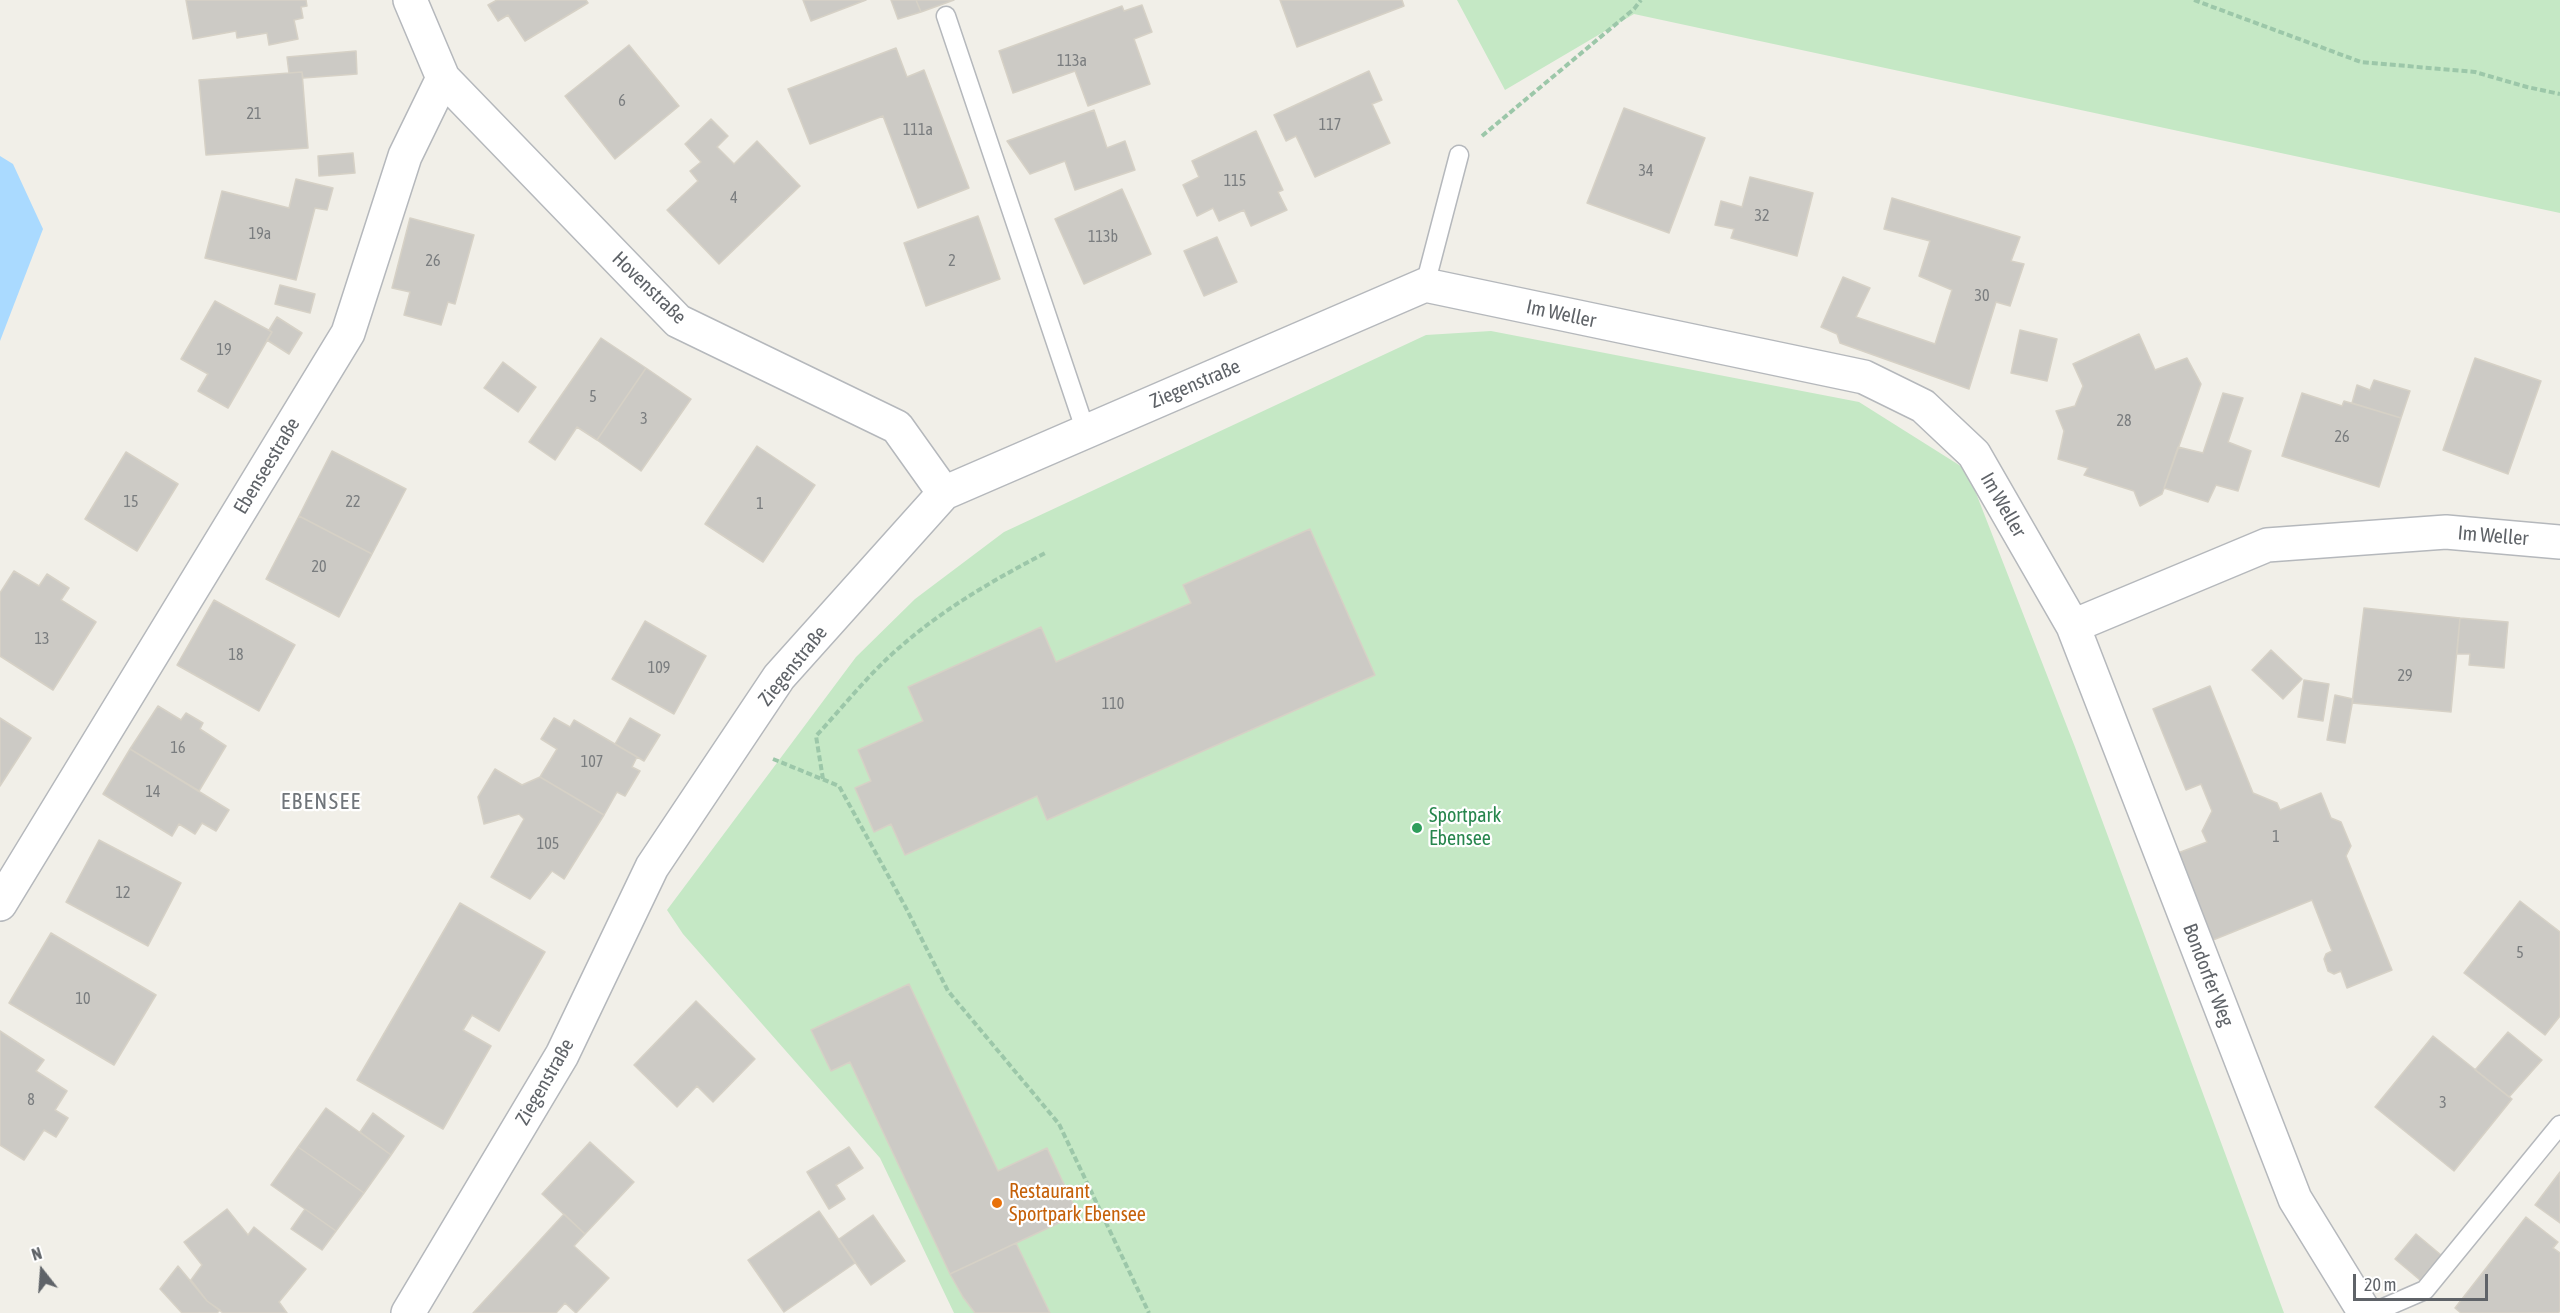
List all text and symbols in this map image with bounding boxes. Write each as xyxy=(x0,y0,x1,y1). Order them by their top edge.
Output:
house number: 113a xyxy=(1057,51,1087,71)
house number: 6 xyxy=(618,91,626,111)
house number: 21 xyxy=(246,104,262,124)
house number: 117 xyxy=(1319,115,1341,135)
house number: 111a xyxy=(903,120,933,140)
house number: 34 xyxy=(1638,161,1654,181)
house number: 115 xyxy=(1224,171,1246,191)
house number: 4 xyxy=(730,188,738,208)
house number: 32 xyxy=(1754,206,1770,226)
house number: 19a xyxy=(249,224,271,244)
house number: 113b xyxy=(1088,227,1118,247)
street label: Hovenstraße xyxy=(607,247,691,329)
house number: 26 xyxy=(425,251,441,271)
house number: 2 xyxy=(948,251,956,271)
house number: 30 xyxy=(1974,286,1990,306)
street label: Im Weller xyxy=(1524,295,1598,333)
house number: 19 xyxy=(216,340,232,360)
street label: Ziegenstraße xyxy=(1146,354,1244,414)
house number: 5 xyxy=(589,387,597,407)
house number: 3 xyxy=(640,409,648,429)
house number: 28 xyxy=(2116,411,2132,431)
street label: Ebenseestraße xyxy=(229,414,305,518)
house number: 26 xyxy=(2334,427,2350,447)
street label: Im Weller xyxy=(1975,468,2031,542)
house number: 15 xyxy=(123,492,139,512)
house number: 22 xyxy=(345,492,361,512)
house number: 1 xyxy=(756,494,764,514)
street label: Im Weller xyxy=(2457,521,2529,551)
house number: 20 xyxy=(311,557,327,577)
street label: Ziegenstraße xyxy=(754,621,832,711)
house number: 13 xyxy=(34,629,50,649)
house number: 18 xyxy=(228,645,244,665)
house number: 109 xyxy=(648,658,670,678)
house number: 29 xyxy=(2397,666,2413,686)
house number: 110 xyxy=(1102,694,1124,714)
house number: 16 xyxy=(170,738,186,758)
house number: 107 xyxy=(581,752,603,772)
house number: 14 xyxy=(145,782,161,802)
district label: EBENSEE xyxy=(281,789,361,815)
place label: Sportpark Ebensee xyxy=(1429,804,1501,851)
marker: Sportpark Ebensee xyxy=(1410,821,1424,835)
house number: 1 xyxy=(2272,827,2280,847)
house number: 105 xyxy=(537,834,559,854)
house number: 12 xyxy=(115,883,131,903)
street label: Bondorfer Weg xyxy=(2177,920,2239,1030)
house number: 5 xyxy=(2516,943,2524,963)
house number: 10 xyxy=(75,989,91,1009)
street label: Ziegenstraße xyxy=(511,1035,579,1129)
house number: 8 xyxy=(27,1090,35,1110)
house number: 3 xyxy=(2439,1093,2447,1113)
place label: Restaurant Sportpark Ebensee xyxy=(1009,1180,1146,1227)
marker: Restaurant Sportpark Ebensee xyxy=(990,1196,1004,1210)
north arrow xyxy=(12,1241,72,1301)
text: N xyxy=(30,1244,44,1264)
scale bar xyxy=(2356,1262,2491,1300)
text: 20 m xyxy=(2364,1274,2396,1295)

